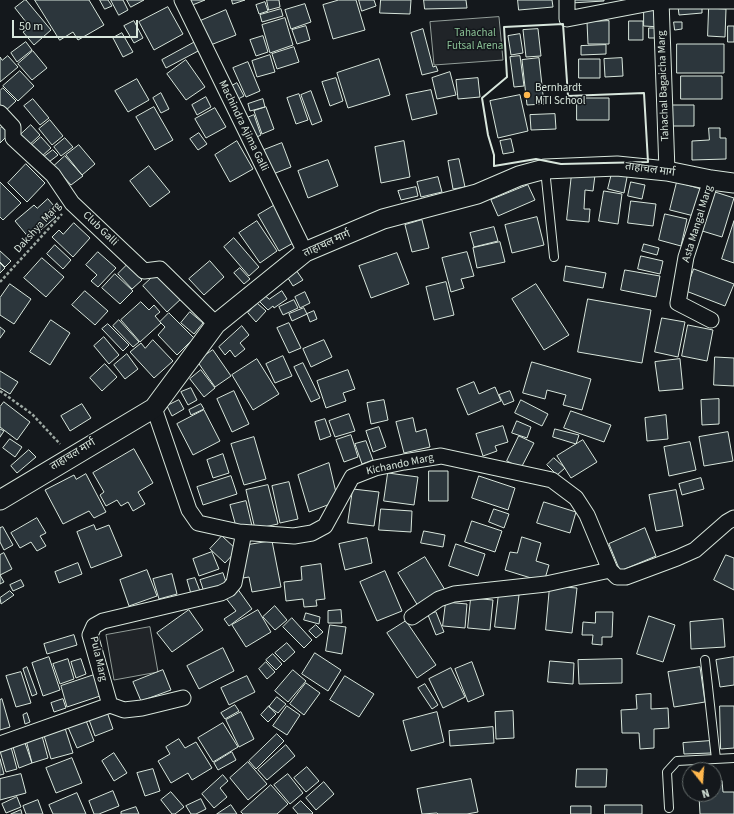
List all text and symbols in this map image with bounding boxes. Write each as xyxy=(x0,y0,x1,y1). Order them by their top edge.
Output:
scale bar xyxy=(14,12,140,38)
text: 50 m xyxy=(19,18,43,35)
park label: Tahachal Futsal Arena xyxy=(447,27,503,53)
street label: Tahachal Bagaicha Marg xyxy=(655,30,673,142)
street label: Machindra Ajima Galli xyxy=(215,78,271,174)
place label: Bernhardt MTI School xyxy=(535,82,586,108)
marker: Bernhardt MTI School xyxy=(522,90,532,100)
street label: ताहाचल मार्ग xyxy=(624,160,676,180)
street label: Asta Mangal Marg xyxy=(680,184,716,264)
street label: Dakshya Marg xyxy=(12,200,64,256)
street label: Club Galli xyxy=(80,209,120,249)
street label: ताहाचल मार्ग xyxy=(301,228,353,260)
street label: ताहाचल मार्ग xyxy=(48,436,98,474)
street label: Kichando Marg xyxy=(365,451,435,479)
street label: Pula Marg xyxy=(86,635,110,683)
north arrow xyxy=(682,762,722,802)
text: N xyxy=(700,785,711,801)

